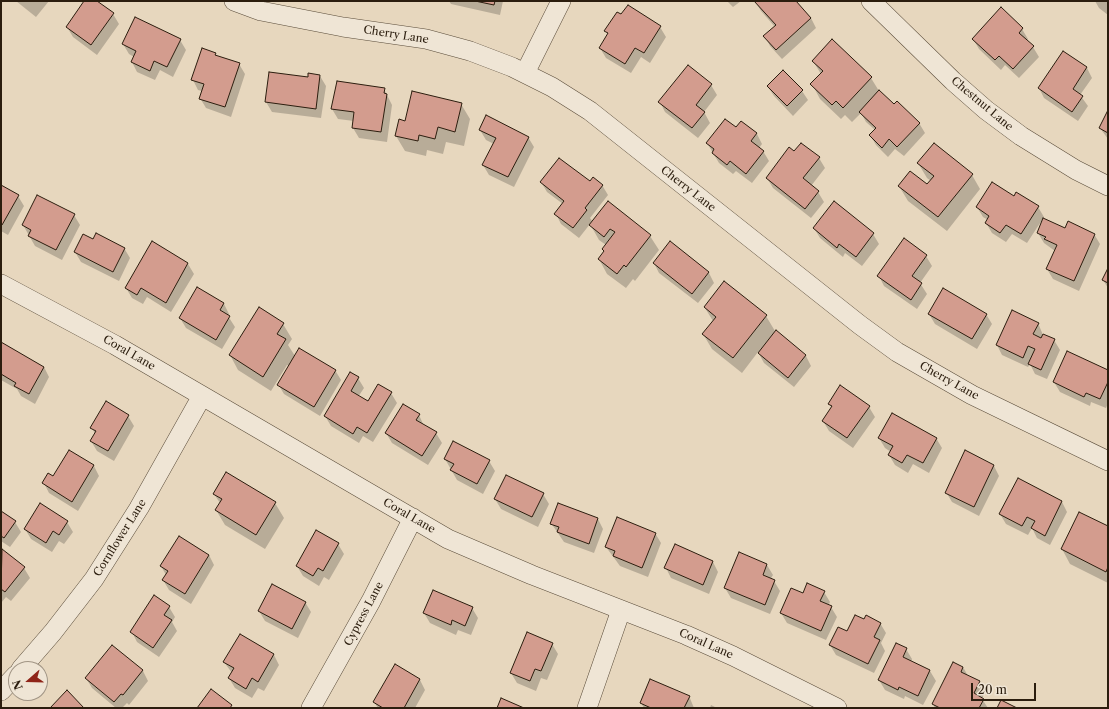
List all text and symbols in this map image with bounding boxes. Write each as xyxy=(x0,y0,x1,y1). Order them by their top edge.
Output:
street label: Cherry Lane xyxy=(362,23,430,47)
street label: Chestnut Lane xyxy=(948,74,1016,134)
street label: Cherry Lane xyxy=(658,164,718,214)
street label: Coral Lane xyxy=(101,333,157,373)
street label: Cherry Lane xyxy=(917,359,981,403)
street label: Coral Lane xyxy=(381,496,437,536)
street label: Cornflower Lane xyxy=(91,497,149,579)
street label: Cypress Lane xyxy=(342,580,386,648)
street label: Coral Lane xyxy=(677,626,735,662)
north arrow xyxy=(8,661,48,701)
scale bar xyxy=(973,675,1038,701)
text: N xyxy=(9,678,26,692)
text: 20 m xyxy=(978,682,1007,697)

